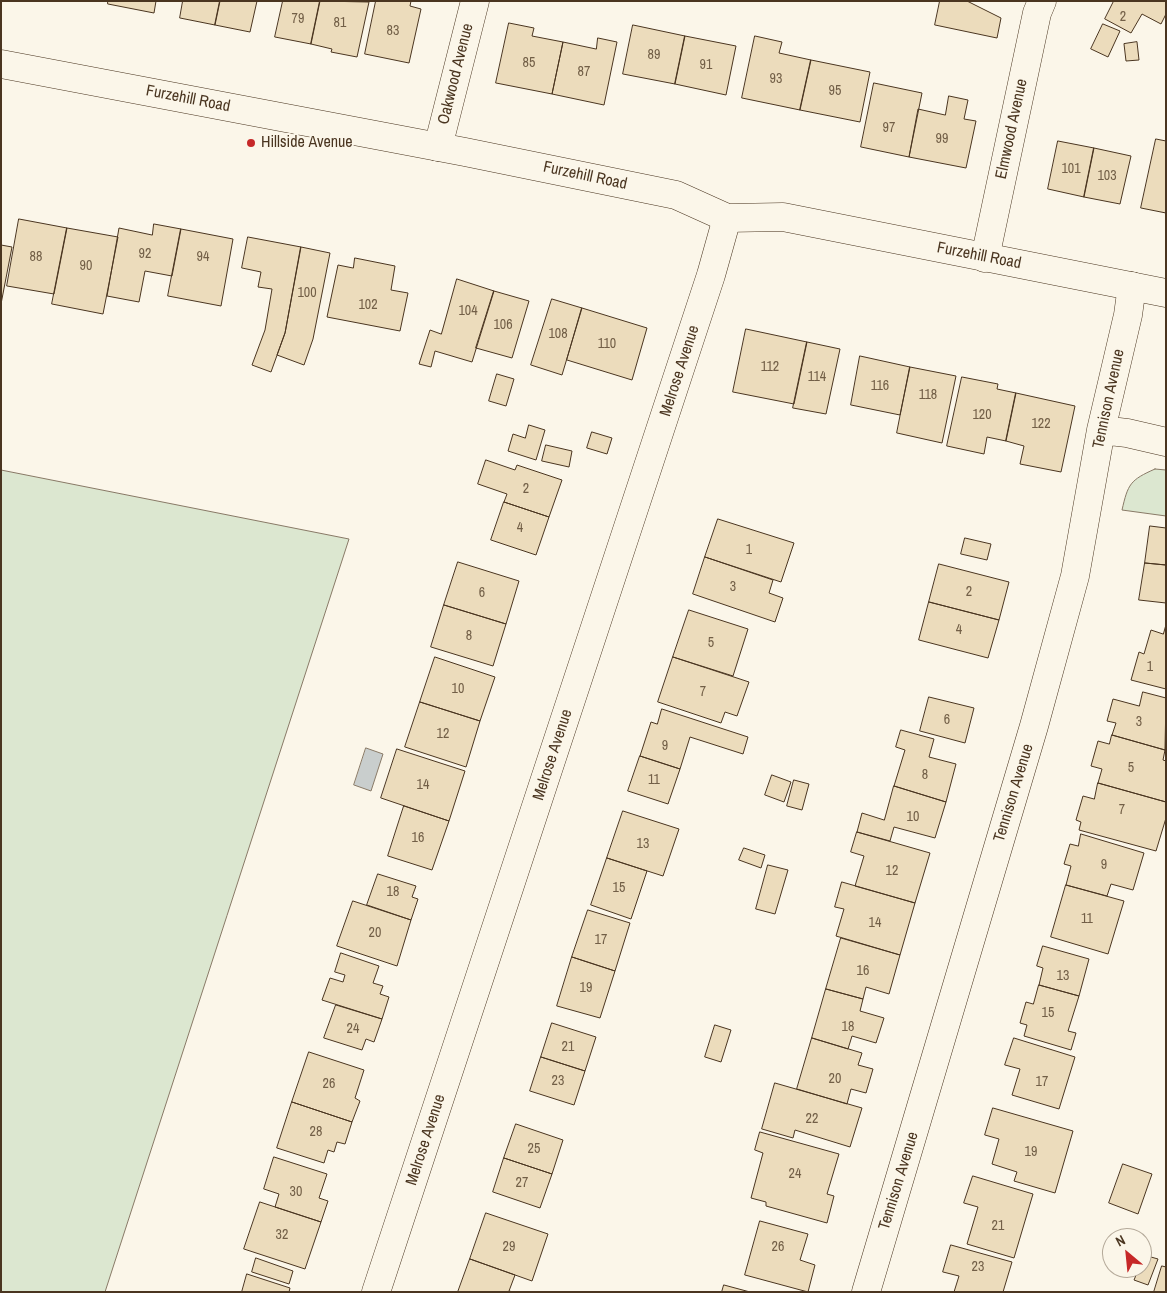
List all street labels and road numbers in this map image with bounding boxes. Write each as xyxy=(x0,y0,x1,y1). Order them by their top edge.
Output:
street label: Oakwood Avenue xyxy=(434,22,478,126)
street label: Elmwood Avenue xyxy=(992,77,1032,181)
street label: Furzehill Road xyxy=(144,81,232,117)
street label: Furzehill Road xyxy=(541,158,629,194)
street label: Furzehill Road xyxy=(935,238,1023,274)
street label: Melrose Avenue xyxy=(656,323,704,419)
street label: Tennison Avenue xyxy=(1089,348,1129,450)
street label: Melrose Avenue xyxy=(529,707,577,803)
street label: Tennison Avenue xyxy=(990,742,1038,844)
street label: Melrose Avenue xyxy=(402,1092,450,1188)
street label: Tennison Avenue xyxy=(875,1130,923,1232)

